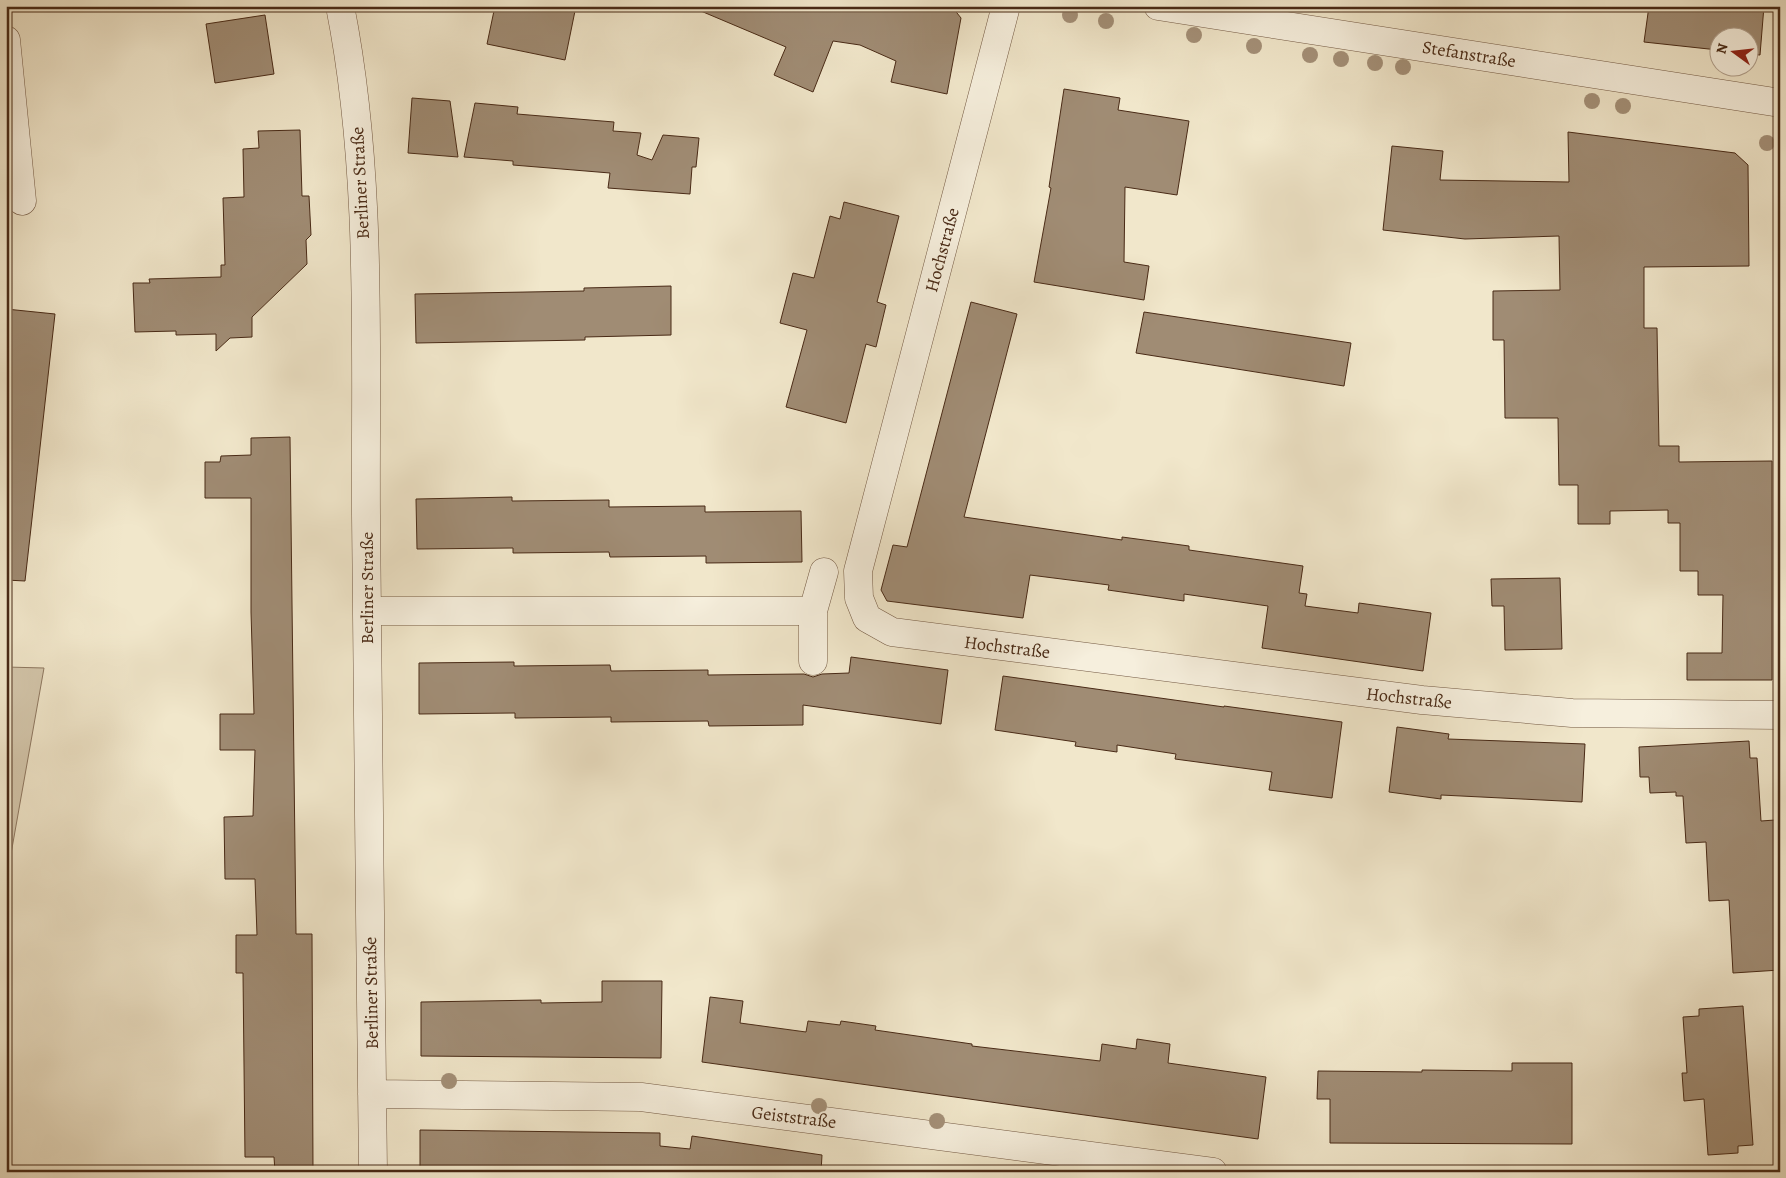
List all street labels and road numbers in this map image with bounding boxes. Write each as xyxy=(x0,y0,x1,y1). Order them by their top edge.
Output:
street label: Stefanstraße xyxy=(1420,35,1518,73)
street label: Berliner Straße xyxy=(345,126,375,240)
street label: Hochstraße xyxy=(919,205,965,295)
street label: Berliner Straße xyxy=(355,532,379,644)
street label: Hochstraße xyxy=(963,630,1051,664)
street label: Hochstraße xyxy=(1365,682,1453,714)
street label: Berliner Straße xyxy=(358,936,384,1050)
street label: Geiststraße xyxy=(750,1100,838,1134)

